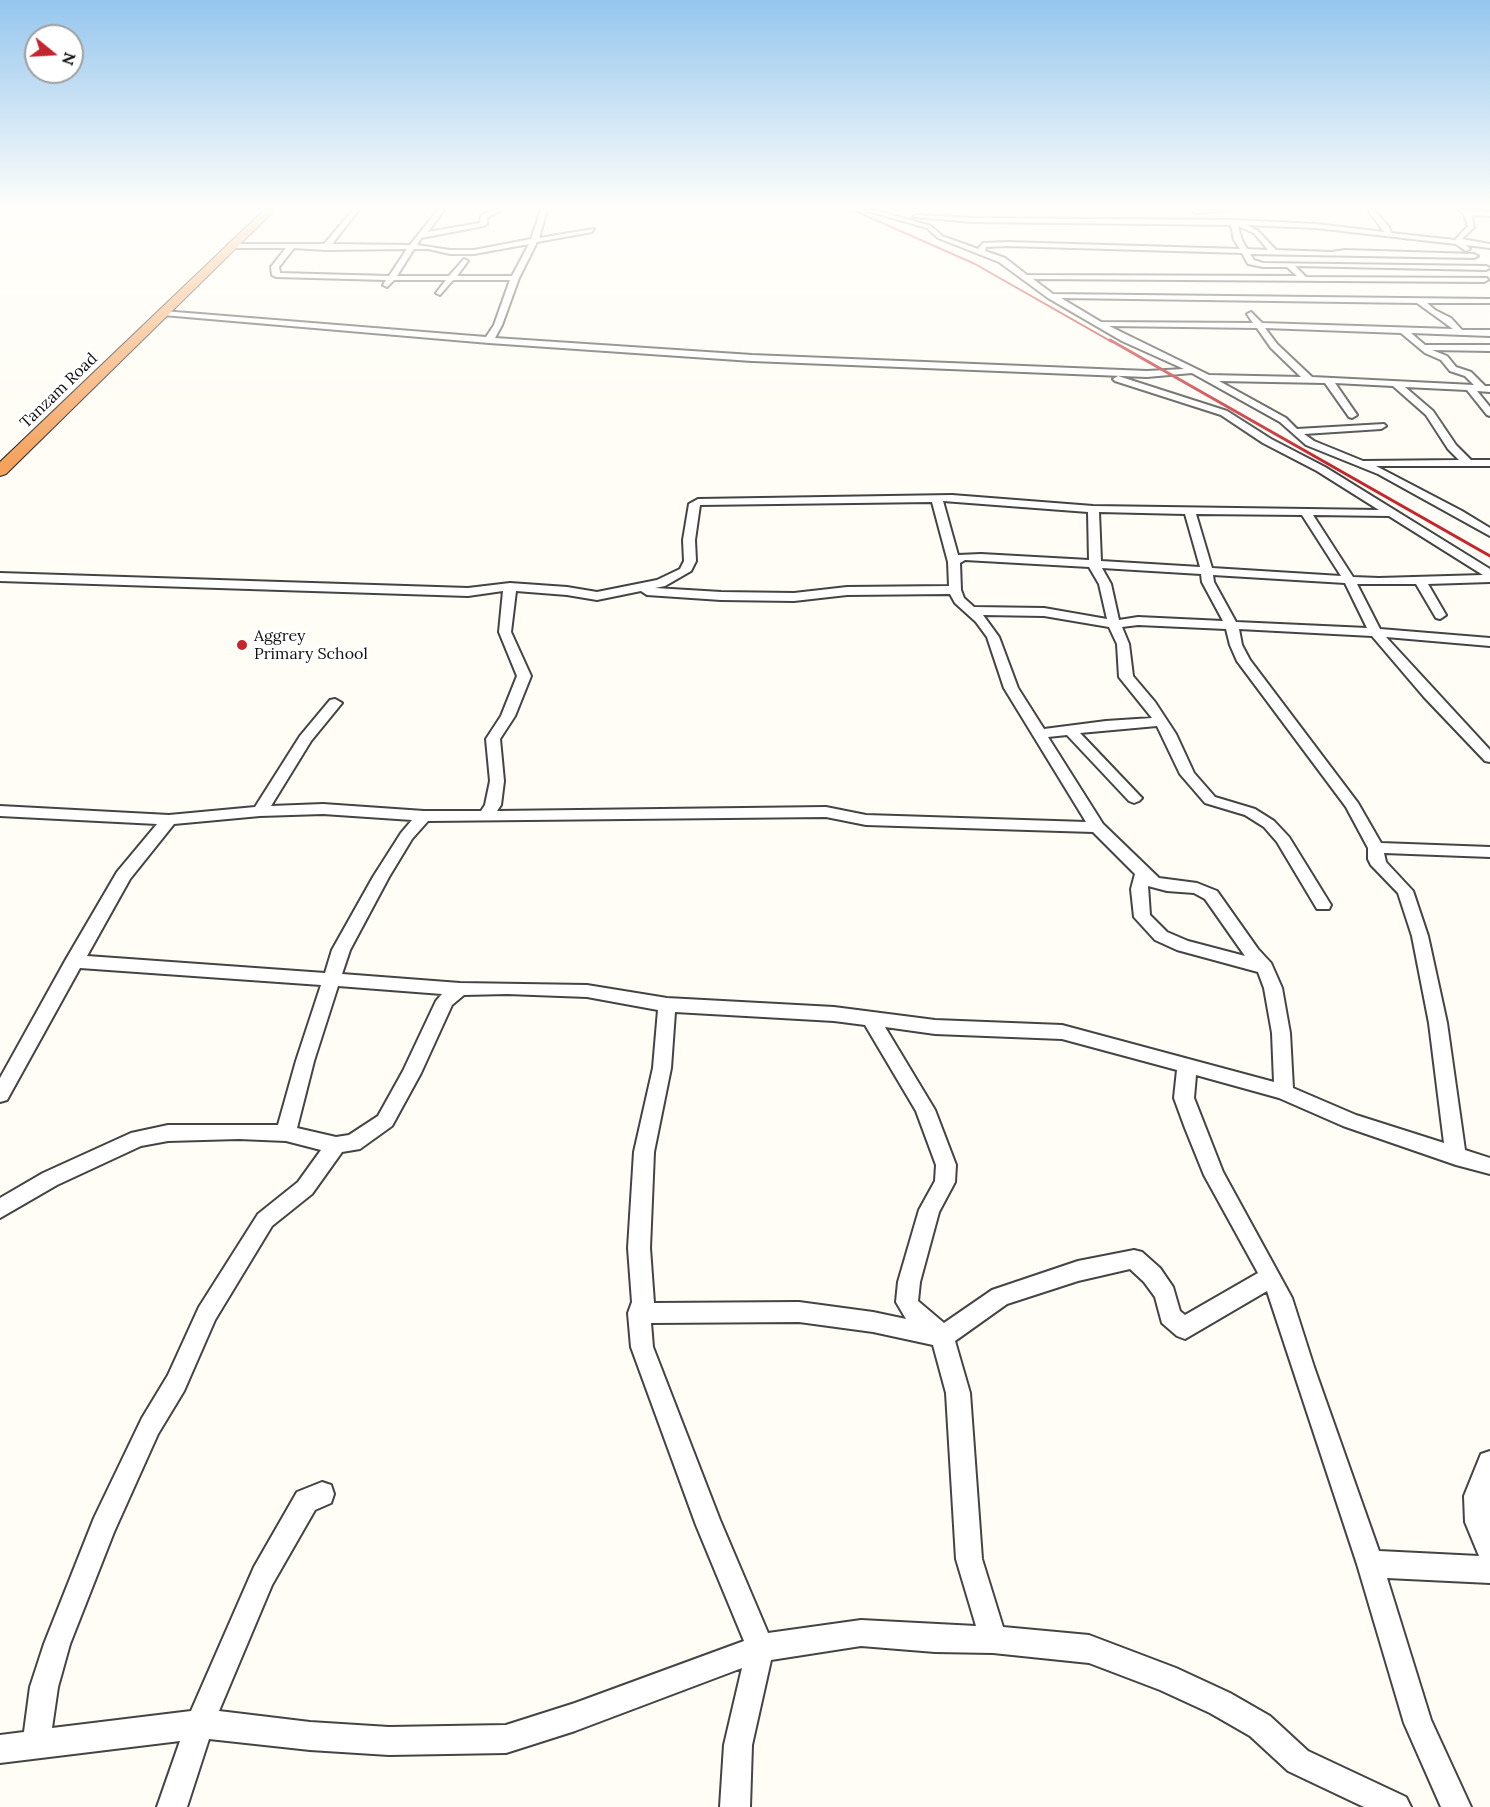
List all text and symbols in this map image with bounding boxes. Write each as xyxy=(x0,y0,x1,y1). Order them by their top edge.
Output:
north arrow xyxy=(24,24,84,84)
text: N xyxy=(58,50,81,68)
street label: Tanzam Road xyxy=(16,349,102,433)
place label: Aggrey Primary School xyxy=(254,626,368,664)
marker: Aggrey Primary School xyxy=(235,638,249,652)

